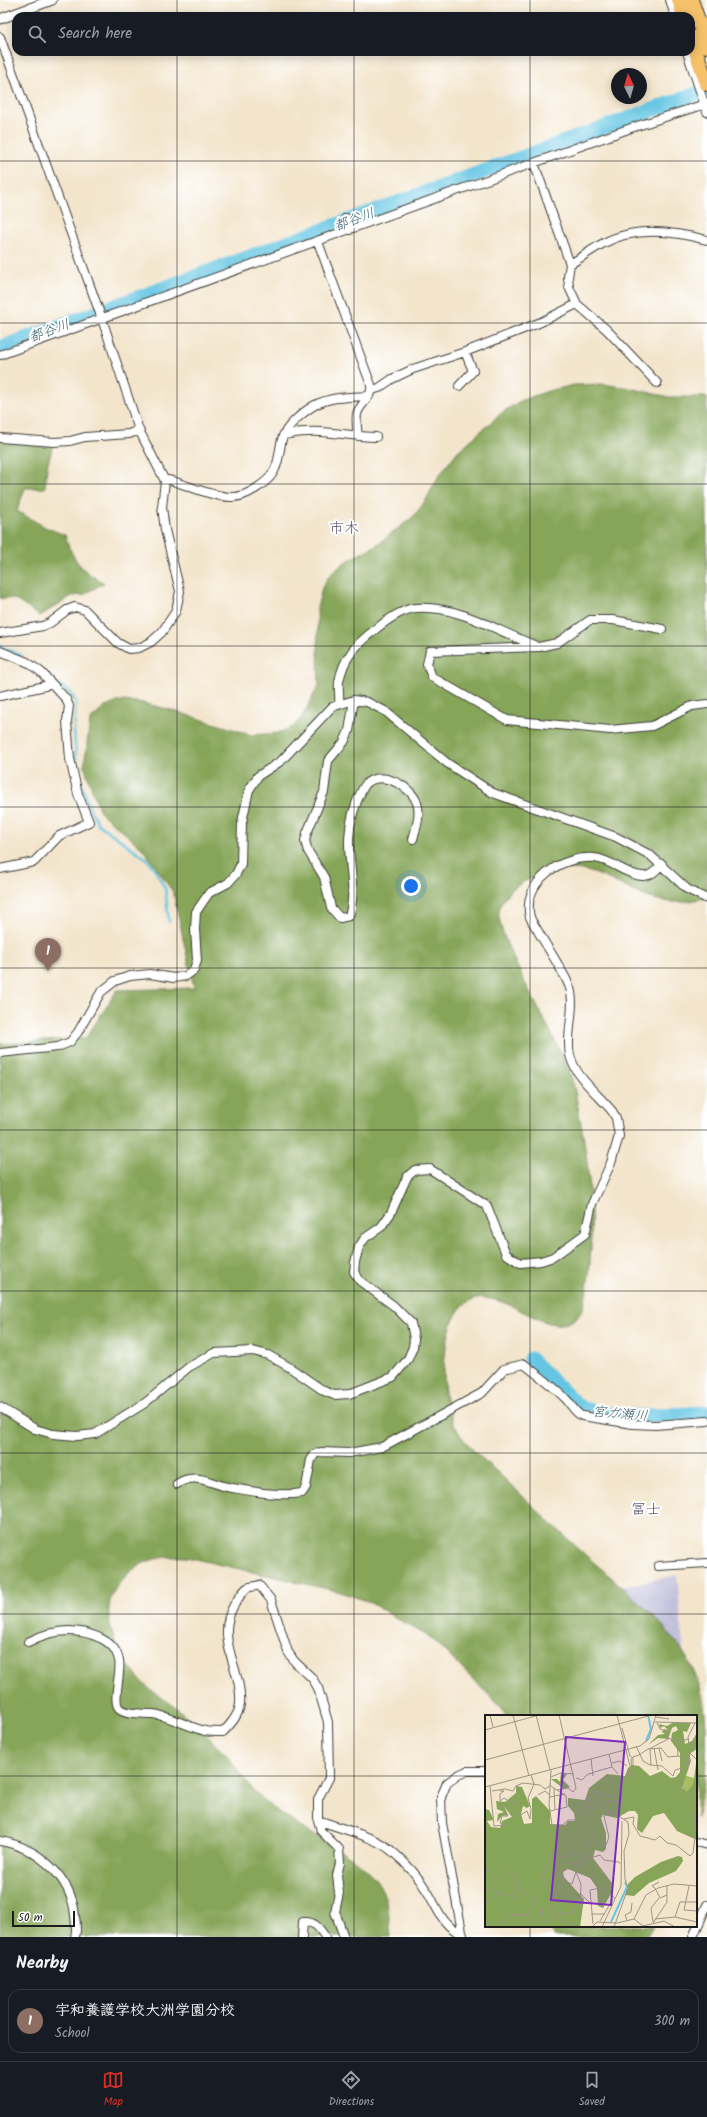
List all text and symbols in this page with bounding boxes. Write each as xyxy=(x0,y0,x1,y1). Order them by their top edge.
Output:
search box xyxy=(12,12,695,56)
text: Search here xyxy=(58,22,132,46)
icon: search xyxy=(26,23,48,45)
north arrow xyxy=(611,68,647,104)
water label: 都谷川 xyxy=(331,202,378,237)
water label: 都谷川 xyxy=(26,313,73,348)
district label: 市木 xyxy=(329,517,359,541)
your location xyxy=(401,876,421,896)
pin: 1 xyxy=(35,938,61,971)
water label: 宮ガ瀬川 xyxy=(591,1401,649,1427)
district label: 冨士 xyxy=(631,1498,661,1522)
inset map xyxy=(485,1715,697,1927)
scale bar xyxy=(12,1909,75,1928)
text: 50 m xyxy=(18,1909,43,1927)
text: Nearby xyxy=(16,1950,68,1977)
text: 宇和養護学校大洲学園分校 xyxy=(55,1999,235,2023)
text: 1 xyxy=(28,2011,32,2032)
text: 300 m xyxy=(654,2011,690,2032)
text: School xyxy=(55,2023,90,2044)
tab: Map xyxy=(102,2069,124,2111)
tab: Directions xyxy=(329,2069,374,2111)
tab: Saved xyxy=(579,2069,605,2111)

